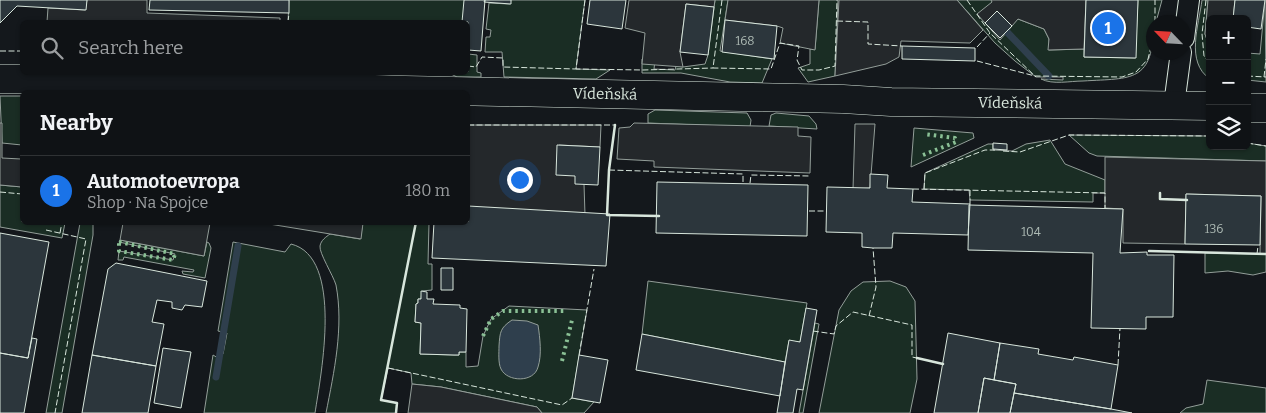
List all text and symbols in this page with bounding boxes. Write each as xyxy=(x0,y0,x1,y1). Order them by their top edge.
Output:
pin: 1 xyxy=(1092,9,1124,47)
north arrow xyxy=(1146,15,1191,60)
map controls xyxy=(1206,15,1251,150)
button: + xyxy=(1206,15,1251,60)
search box xyxy=(20,20,470,75)
icon: search xyxy=(38,34,66,62)
house number: 168 xyxy=(735,34,755,48)
text: Search here xyxy=(78,36,183,59)
button: − xyxy=(1206,60,1251,105)
street label: Vídeňská xyxy=(573,84,637,104)
street label: Vídeňská xyxy=(978,93,1042,113)
button: layers xyxy=(1206,105,1251,150)
text: Nearby xyxy=(40,110,113,136)
your location xyxy=(507,167,533,193)
text: Automotoevropa xyxy=(87,170,240,193)
text: 1 xyxy=(53,181,59,200)
text: 180 m xyxy=(405,181,450,200)
text: Shop · Na Spojce xyxy=(87,193,208,212)
house number: 136 xyxy=(1205,222,1223,236)
house number: 104 xyxy=(1021,225,1041,239)

